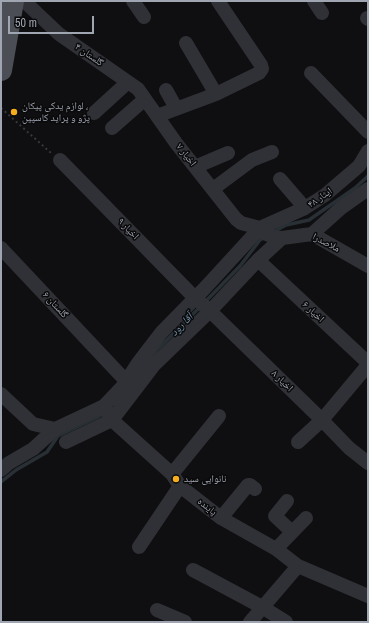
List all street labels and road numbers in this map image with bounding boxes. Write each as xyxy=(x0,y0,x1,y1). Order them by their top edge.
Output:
street label: گلستان ۴ xyxy=(72,41,106,69)
street label: اخیار ۷ xyxy=(173,141,199,169)
street label: ایثار ۴۸ xyxy=(305,185,335,211)
street label: اخیار ۹ xyxy=(115,216,141,242)
street label: ملاصدرا xyxy=(310,231,342,255)
street label: گلستان ۶ xyxy=(40,289,70,321)
street label: اخیار ۶ xyxy=(300,299,326,325)
street label: اخیار ۸ xyxy=(269,368,295,394)
street label: پاینده xyxy=(195,496,219,518)

